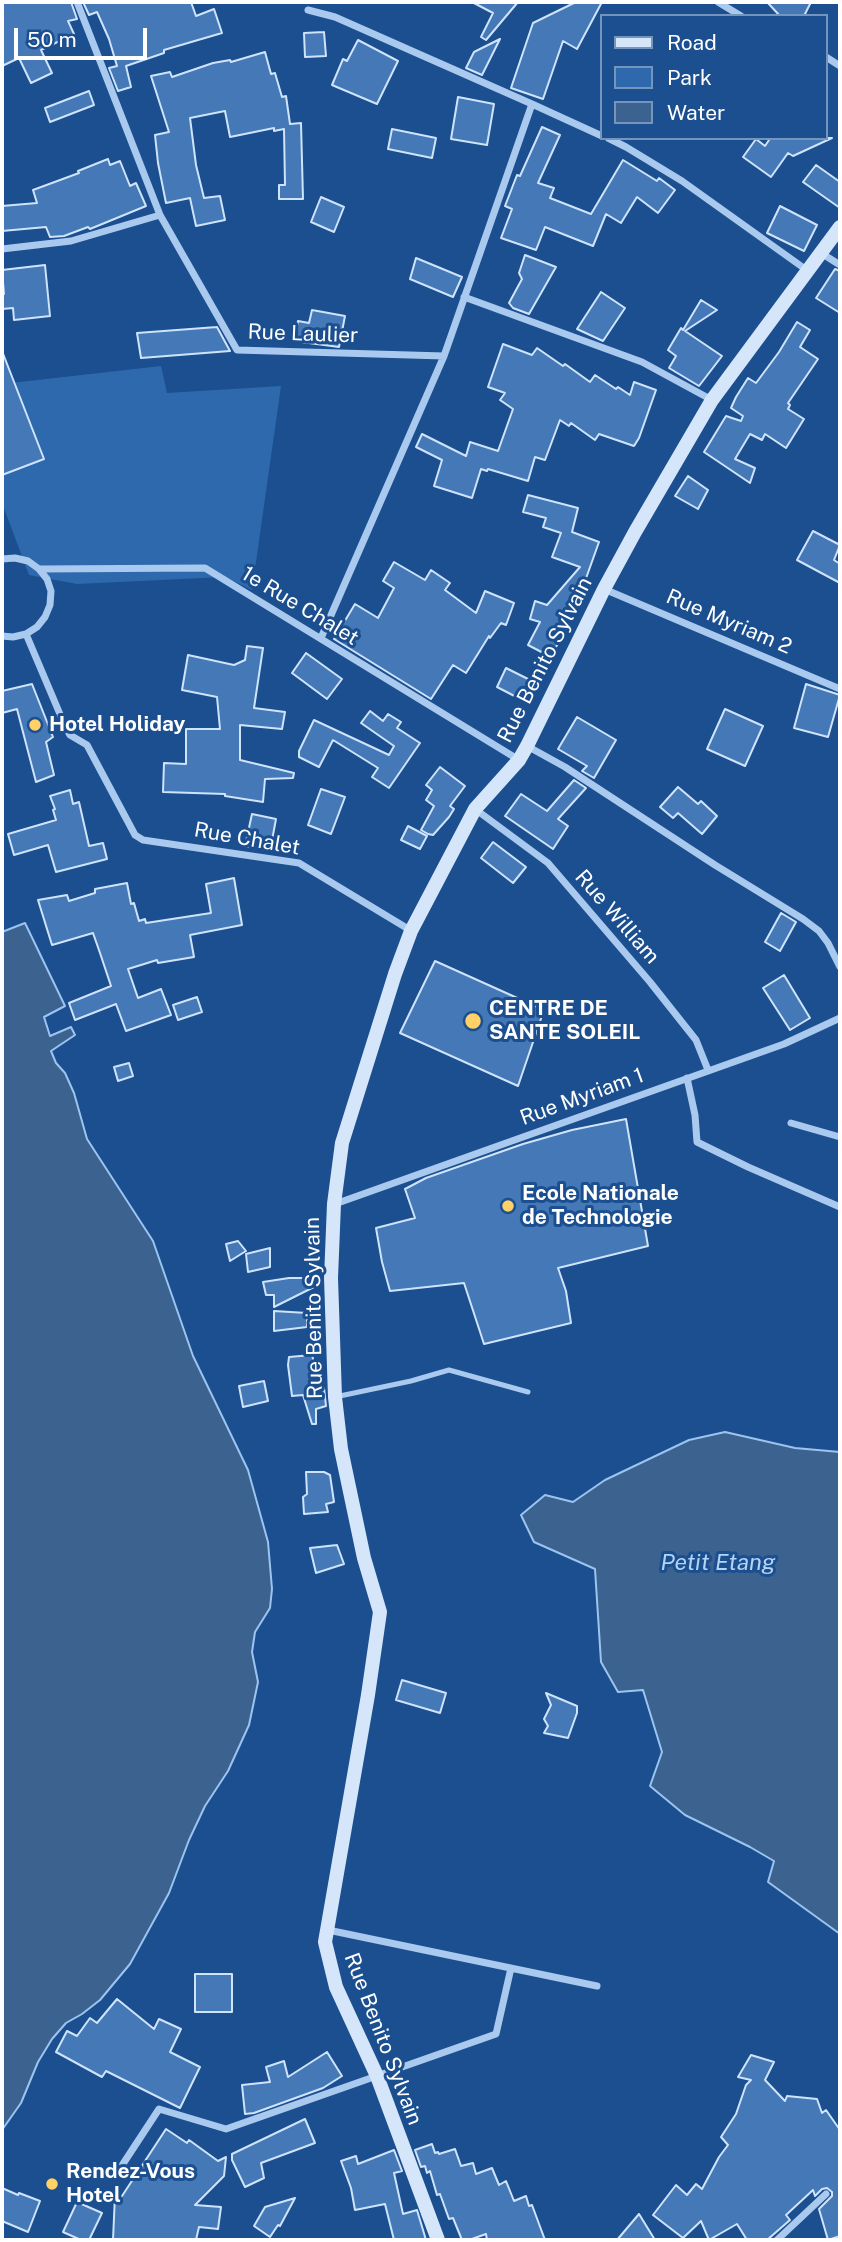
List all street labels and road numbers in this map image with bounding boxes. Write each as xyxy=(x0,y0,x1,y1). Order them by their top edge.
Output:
street label: Rue Laulier xyxy=(247,319,359,349)
street label: 1e Rue Chalet xyxy=(237,561,363,651)
street label: Rue Benito Sylvain xyxy=(492,573,598,747)
street label: Rue Myriam 2 xyxy=(662,584,796,660)
street label: Rue Chalet xyxy=(192,817,302,861)
street label: Rue William xyxy=(569,865,665,969)
street label: Rue Myriam 1 xyxy=(517,1063,647,1131)
street label: Rue Benito Sylvain xyxy=(300,1217,328,1399)
street label: Rue Benito Sylvain xyxy=(339,1949,427,2129)

